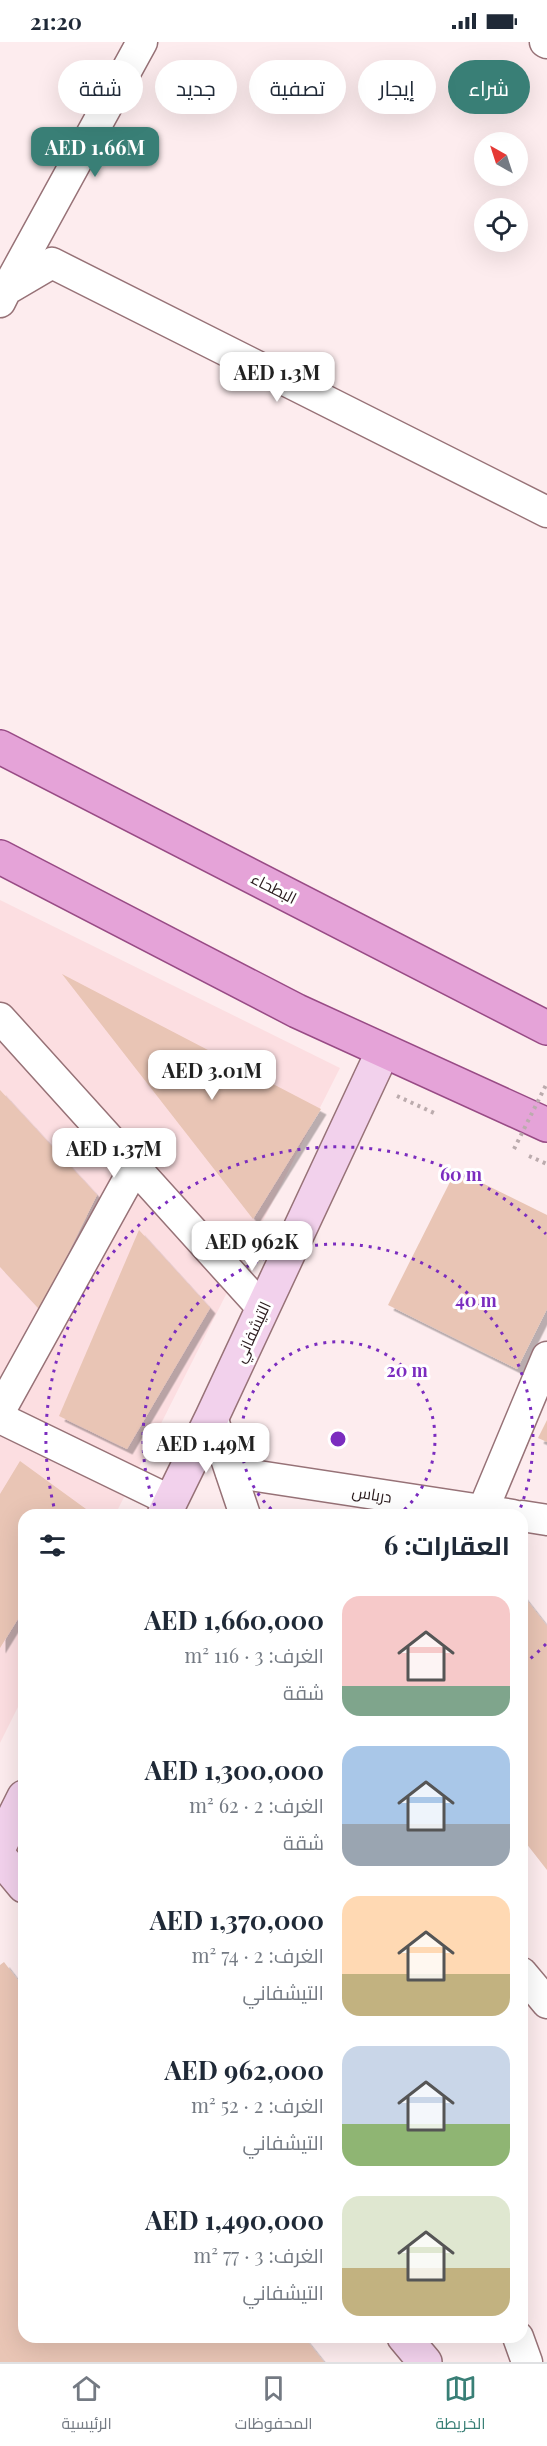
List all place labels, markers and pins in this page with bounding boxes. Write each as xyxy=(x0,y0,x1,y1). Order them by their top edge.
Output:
pin: AED 1.66M xyxy=(26,127,164,178)
pin: AED 1.3M xyxy=(215,352,339,403)
pin: AED 3.01M xyxy=(143,1050,281,1101)
pin: AED 1.37M xyxy=(45,1128,183,1179)
pin: AED 962K xyxy=(190,1221,314,1272)
pin: AED 1.49M xyxy=(137,1423,275,1474)
centre of rings xyxy=(328,1429,348,1449)

